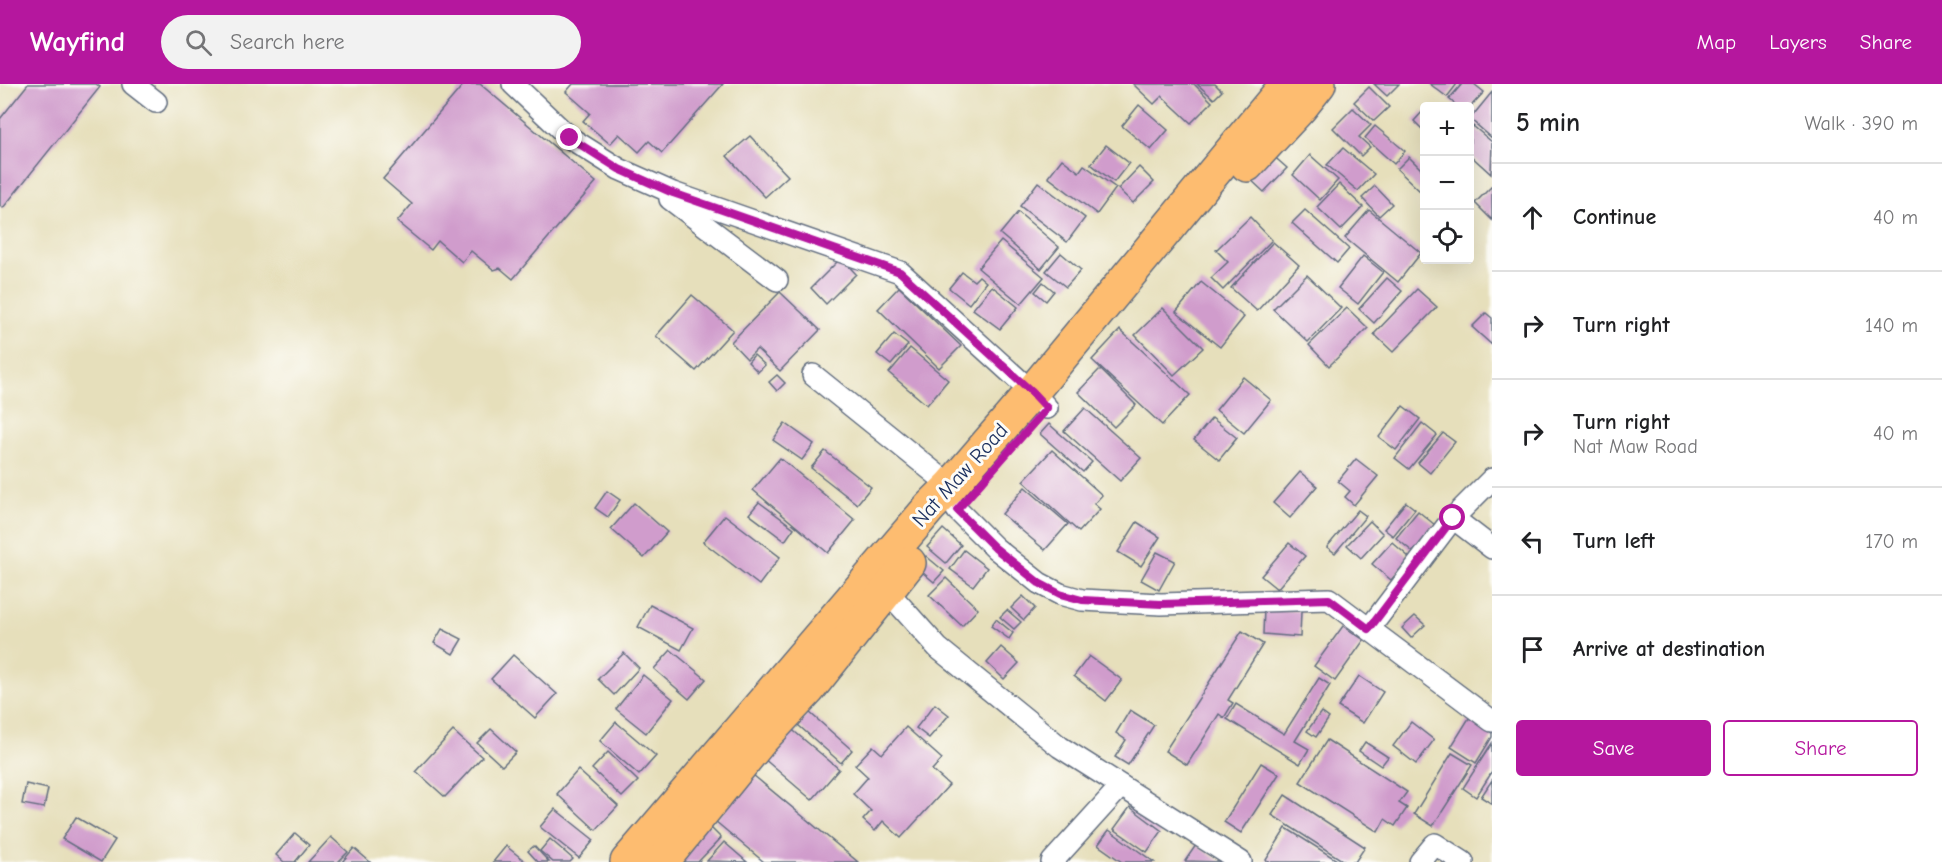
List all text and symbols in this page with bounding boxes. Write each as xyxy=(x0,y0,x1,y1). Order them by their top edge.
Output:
search box xyxy=(161,15,581,69)
text: Wayfind xyxy=(30,26,125,58)
icon: search xyxy=(182,26,215,59)
text: Search here xyxy=(230,29,345,55)
text: Map xyxy=(1697,30,1736,54)
text: Layers xyxy=(1769,30,1827,54)
text: Share xyxy=(1860,30,1912,54)
map controls xyxy=(1420,102,1474,264)
button: + xyxy=(1420,102,1474,156)
text: 5 min xyxy=(1516,108,1580,138)
text: Walk · 390 m xyxy=(1805,112,1918,135)
route end xyxy=(556,124,582,150)
button: − xyxy=(1420,156,1474,210)
icon: ahead xyxy=(1516,201,1549,234)
text: Continue xyxy=(1573,204,1656,230)
text: 40 m xyxy=(1873,206,1918,229)
button: locate xyxy=(1420,210,1474,264)
icon: right xyxy=(1516,309,1549,342)
text: Turn right xyxy=(1573,312,1670,338)
text: 140 m xyxy=(1865,314,1918,337)
text: Turn right xyxy=(1573,409,1670,435)
icon: right xyxy=(1516,417,1549,450)
street label: Nat Maw Road xyxy=(907,418,1013,532)
text: 40 m xyxy=(1873,422,1918,445)
text: Nat Maw Road xyxy=(1573,435,1698,458)
route start xyxy=(1439,504,1465,530)
icon: left xyxy=(1516,525,1549,558)
text: Turn left xyxy=(1573,528,1655,554)
text: 170 m xyxy=(1865,530,1918,553)
icon: arrive xyxy=(1516,633,1549,666)
text: Arrive at destination xyxy=(1573,636,1765,662)
button: Save xyxy=(1516,720,1711,776)
button: Share xyxy=(1723,720,1918,776)

